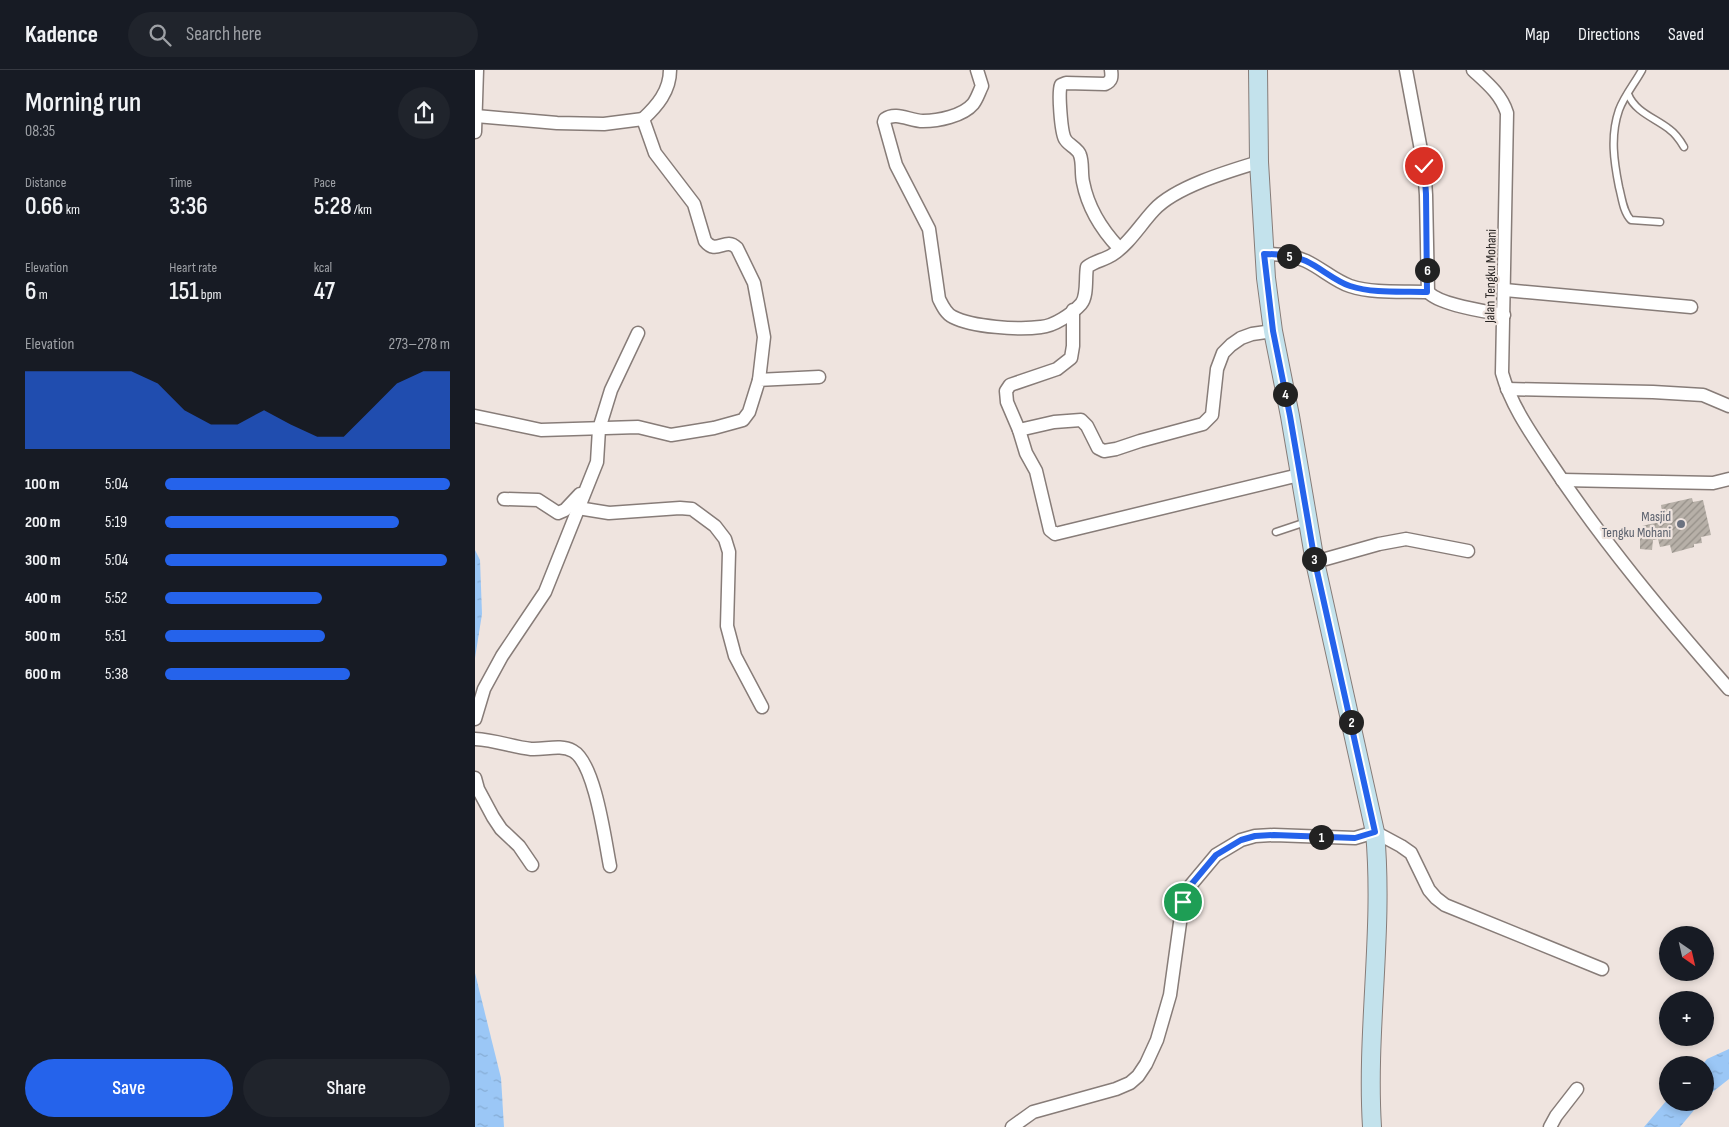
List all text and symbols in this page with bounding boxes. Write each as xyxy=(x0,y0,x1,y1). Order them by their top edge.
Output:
search box xyxy=(128,12,478,57)
text: Kadence xyxy=(25,20,98,49)
icon: search xyxy=(146,21,174,49)
text: Search here xyxy=(186,23,262,46)
text: Map xyxy=(1525,24,1550,45)
text: Directions xyxy=(1578,24,1640,45)
text: Saved xyxy=(1668,24,1704,45)
text: Morning run xyxy=(25,86,141,119)
button: share xyxy=(398,87,450,139)
text: 08:35 xyxy=(25,122,55,141)
pin xyxy=(1403,145,1445,187)
icon: check xyxy=(1410,152,1438,180)
text: Distance xyxy=(25,174,66,191)
text: Time xyxy=(169,174,192,191)
text: Pace xyxy=(314,174,336,191)
text: 0.66 xyxy=(25,191,64,222)
text: 3:36 xyxy=(169,191,208,222)
text: 5:28 xyxy=(314,191,352,222)
text: km xyxy=(64,201,80,218)
text: /km xyxy=(352,201,372,218)
street label: Jalan Tengku Mohani xyxy=(1481,229,1500,324)
pin: 5 xyxy=(1277,244,1301,268)
text: 5 xyxy=(1286,248,1293,265)
pin: 6 xyxy=(1415,258,1439,282)
text: Elevation xyxy=(25,259,68,276)
text: Heart rate xyxy=(169,259,217,276)
text: kcal xyxy=(314,259,332,276)
text: 6 xyxy=(1424,262,1431,279)
text: 6 xyxy=(25,276,36,307)
text: 151 xyxy=(169,276,199,307)
text: 47 xyxy=(314,276,335,307)
text: m xyxy=(36,286,48,303)
text: bpm xyxy=(199,286,221,303)
text: Elevation xyxy=(25,335,74,354)
text: 273–278 m xyxy=(389,335,450,354)
pin: 4 xyxy=(1273,382,1297,406)
text: 4 xyxy=(1282,386,1289,403)
text: 100 m xyxy=(25,475,60,494)
text: 5:04 xyxy=(105,475,128,494)
place label: Masjid Tengku Mohani xyxy=(1602,508,1671,541)
text: 200 m xyxy=(25,513,60,532)
text: 5:19 xyxy=(105,513,127,532)
marker: Masjid Tengku Mohani xyxy=(1675,518,1687,530)
pin: 3 xyxy=(1301,546,1327,572)
text: 300 m xyxy=(25,551,61,570)
text: 5:04 xyxy=(105,551,128,570)
text: 3 xyxy=(1311,551,1318,568)
text: 400 m xyxy=(25,589,61,608)
text: 5:52 xyxy=(105,589,127,608)
text: 500 m xyxy=(25,627,60,646)
text: 5:51 xyxy=(105,627,126,646)
text: 600 m xyxy=(25,665,61,684)
text: 5:38 xyxy=(105,665,128,684)
pin: 2 xyxy=(1339,710,1363,734)
text: 2 xyxy=(1348,714,1355,731)
pin: 1 xyxy=(1309,824,1333,850)
text: 1 xyxy=(1319,829,1324,846)
pin xyxy=(1162,881,1204,923)
icon: arrive xyxy=(1169,888,1197,916)
north arrow xyxy=(1659,926,1714,981)
map controls xyxy=(1659,926,1714,1111)
button: + xyxy=(1659,991,1714,1046)
button: − xyxy=(1659,1056,1714,1111)
button: Save xyxy=(25,1059,233,1117)
button: Share xyxy=(243,1059,450,1117)

